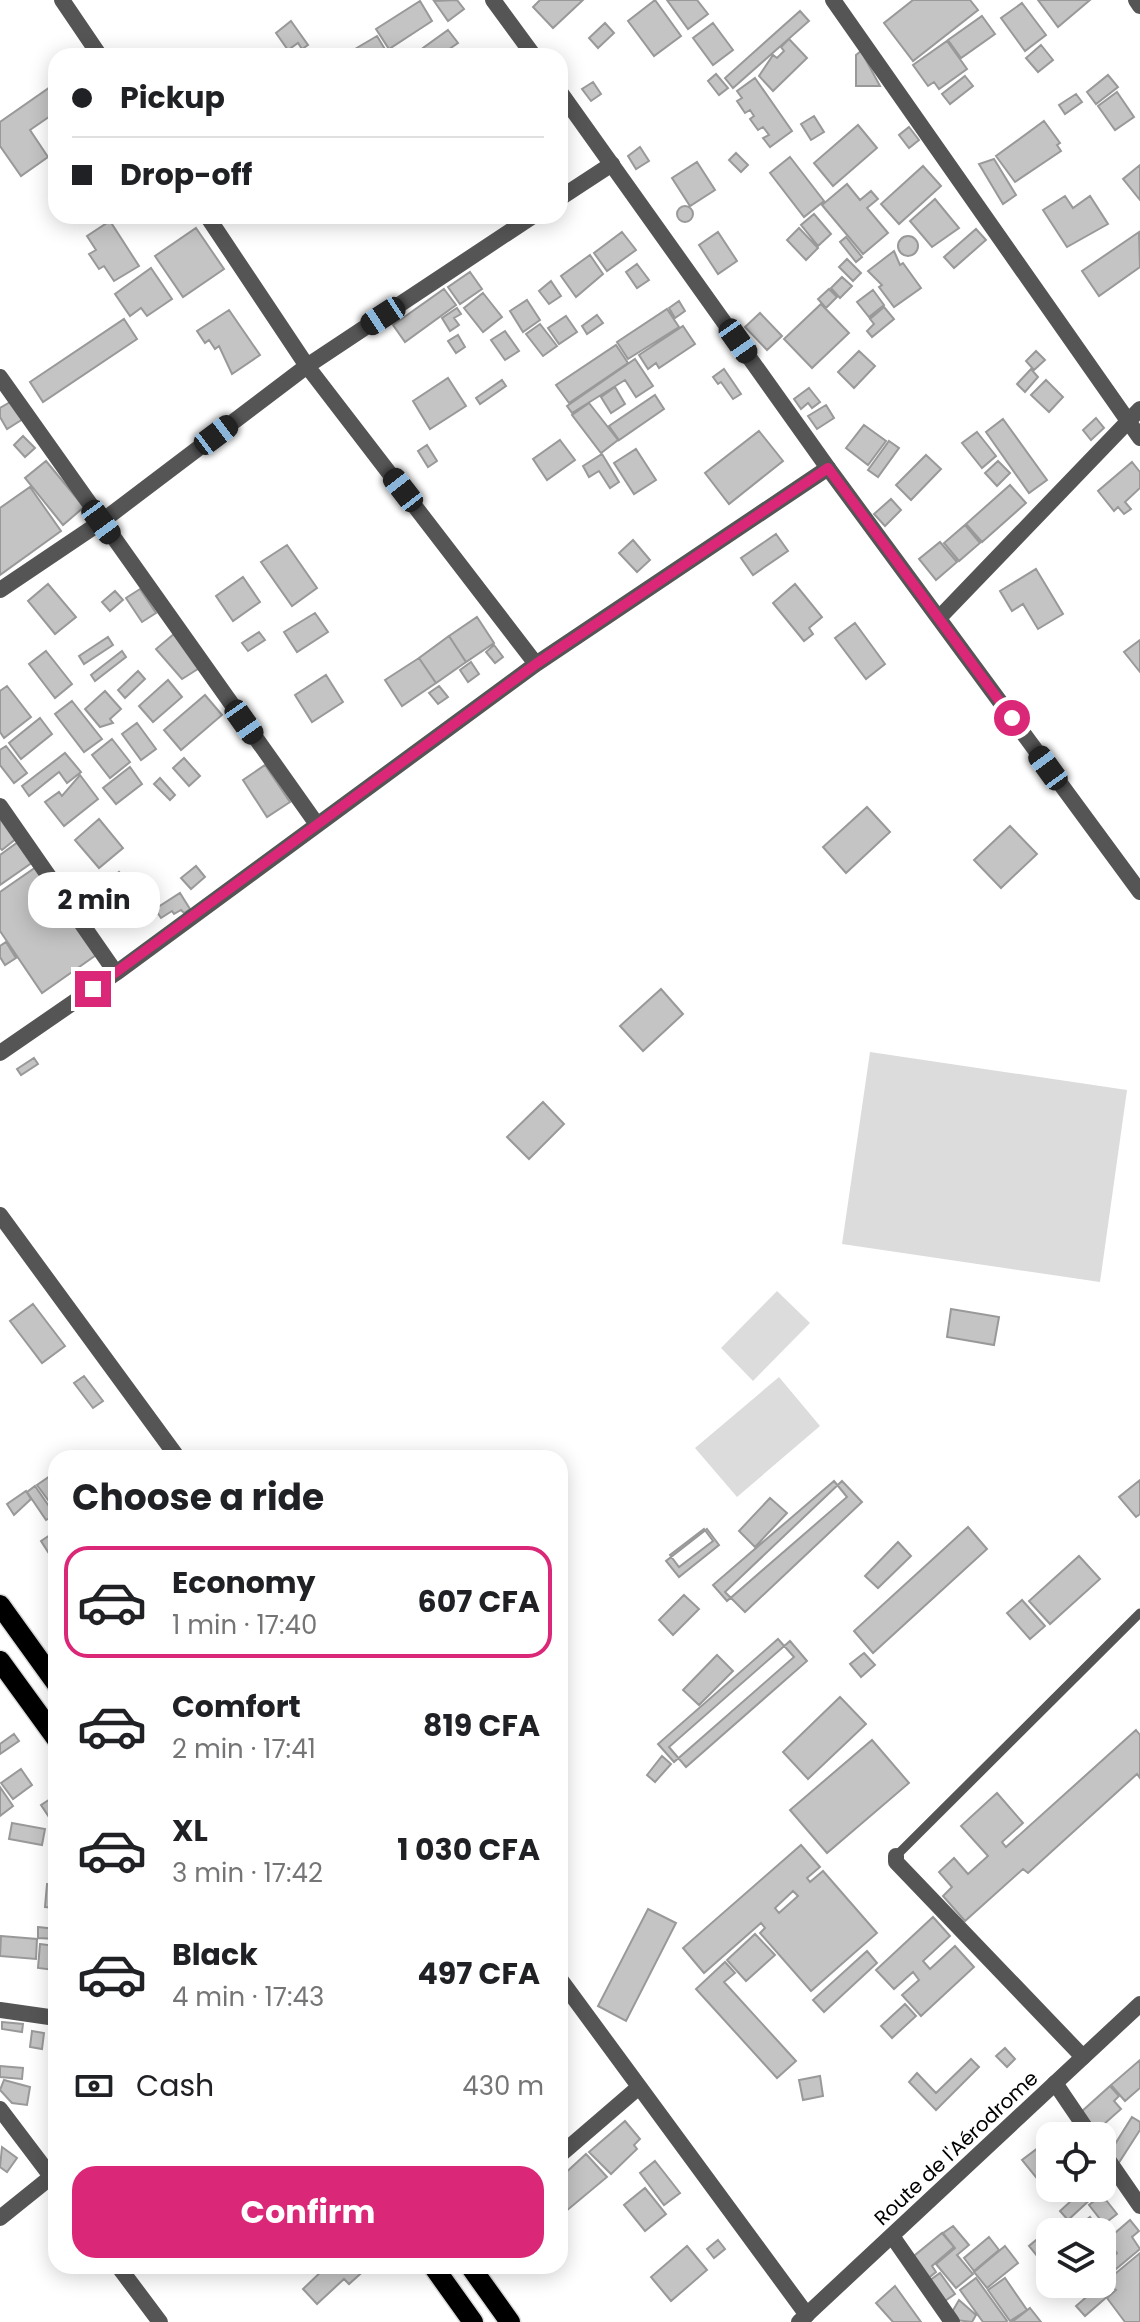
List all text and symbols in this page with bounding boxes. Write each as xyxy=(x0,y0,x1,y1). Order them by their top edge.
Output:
text: Pickup xyxy=(120,76,225,119)
text: Drop-off xyxy=(120,153,252,196)
car xyxy=(356,293,410,339)
car xyxy=(714,314,762,368)
car xyxy=(190,411,242,459)
car xyxy=(379,464,427,516)
car xyxy=(77,496,125,548)
car xyxy=(220,695,268,749)
route start xyxy=(994,700,1030,736)
car xyxy=(1024,742,1072,794)
callout: 2 min xyxy=(27,873,159,929)
text: 2 min xyxy=(57,882,131,918)
route end xyxy=(75,971,111,1007)
text: Choose a ride xyxy=(72,1472,324,1523)
text: Economy xyxy=(172,1561,316,1604)
icon: car xyxy=(76,1566,148,1638)
text: 607 CFA xyxy=(418,1580,540,1623)
text: 1 min · 17:40 xyxy=(172,1607,317,1643)
text: Comfort xyxy=(172,1685,301,1728)
icon: car xyxy=(76,1690,148,1762)
text: 819 CFA xyxy=(423,1704,540,1747)
text: 2 min · 17:41 xyxy=(172,1731,316,1767)
text: XL xyxy=(172,1809,208,1852)
icon: car xyxy=(76,1814,148,1886)
text: 1 030 CFA xyxy=(397,1828,540,1871)
text: 3 min · 17:42 xyxy=(172,1855,323,1891)
text: Black xyxy=(172,1933,258,1976)
icon: car xyxy=(76,1938,148,2010)
text: 497 CFA xyxy=(417,1952,540,1995)
text: 4 min · 17:43 xyxy=(172,1979,324,2015)
icon: cash xyxy=(72,2064,116,2108)
text: Cash xyxy=(136,2064,214,2107)
street label: Route de l'Aérodrome xyxy=(868,2064,1044,2232)
text: 430 m xyxy=(462,2068,544,2104)
map controls xyxy=(1036,2122,1116,2298)
button: locate xyxy=(1036,2122,1116,2202)
button: Confirm xyxy=(72,2166,544,2258)
button: layers xyxy=(1036,2218,1116,2298)

